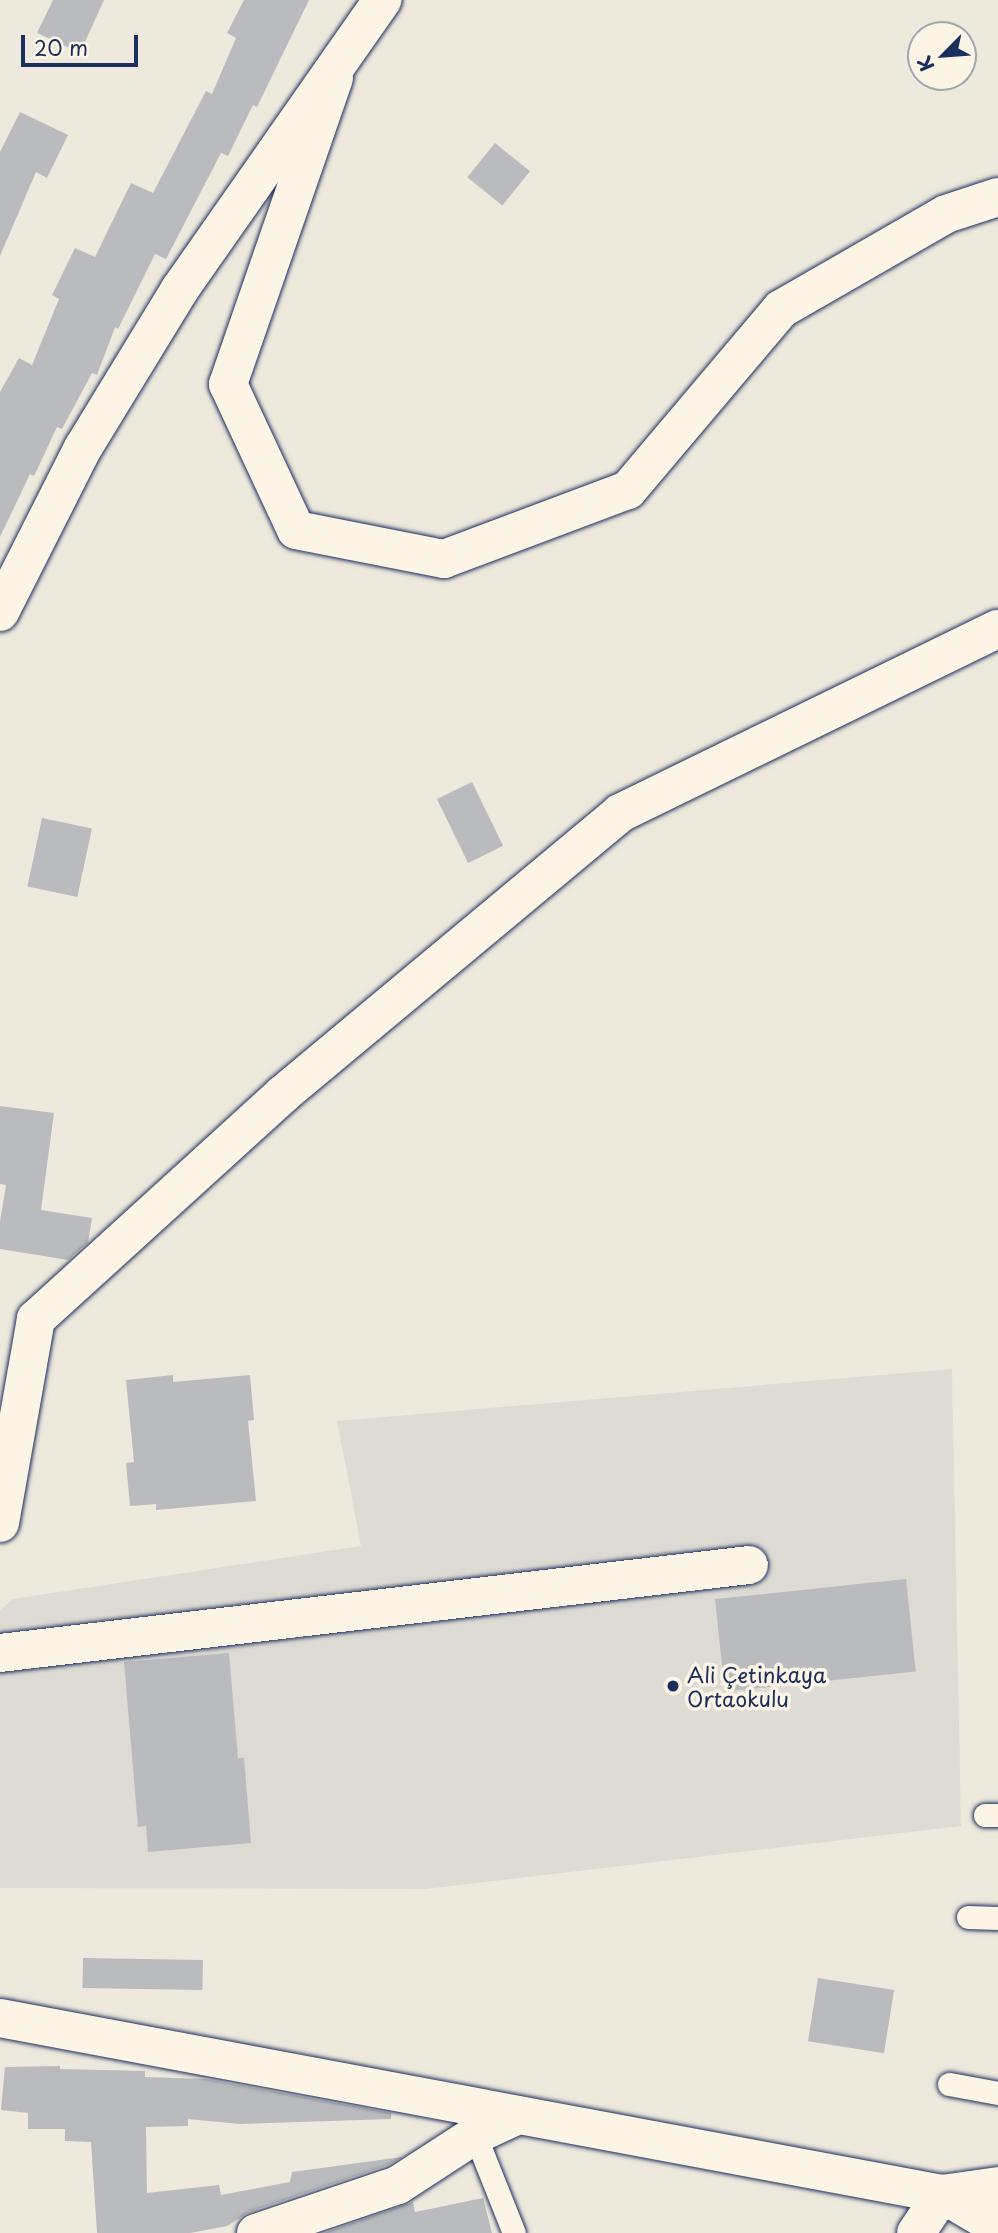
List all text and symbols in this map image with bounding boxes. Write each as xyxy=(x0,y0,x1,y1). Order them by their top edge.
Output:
scale bar xyxy=(24,21,142,65)
north arrow xyxy=(907,21,977,91)
text: 20 m xyxy=(34,31,88,63)
text: K xyxy=(909,52,940,76)
place label: Ali Çetinkaya Ortaokulu xyxy=(687,1661,826,1711)
marker: Ali Çetinkaya Ortaokulu xyxy=(665,1678,681,1694)

